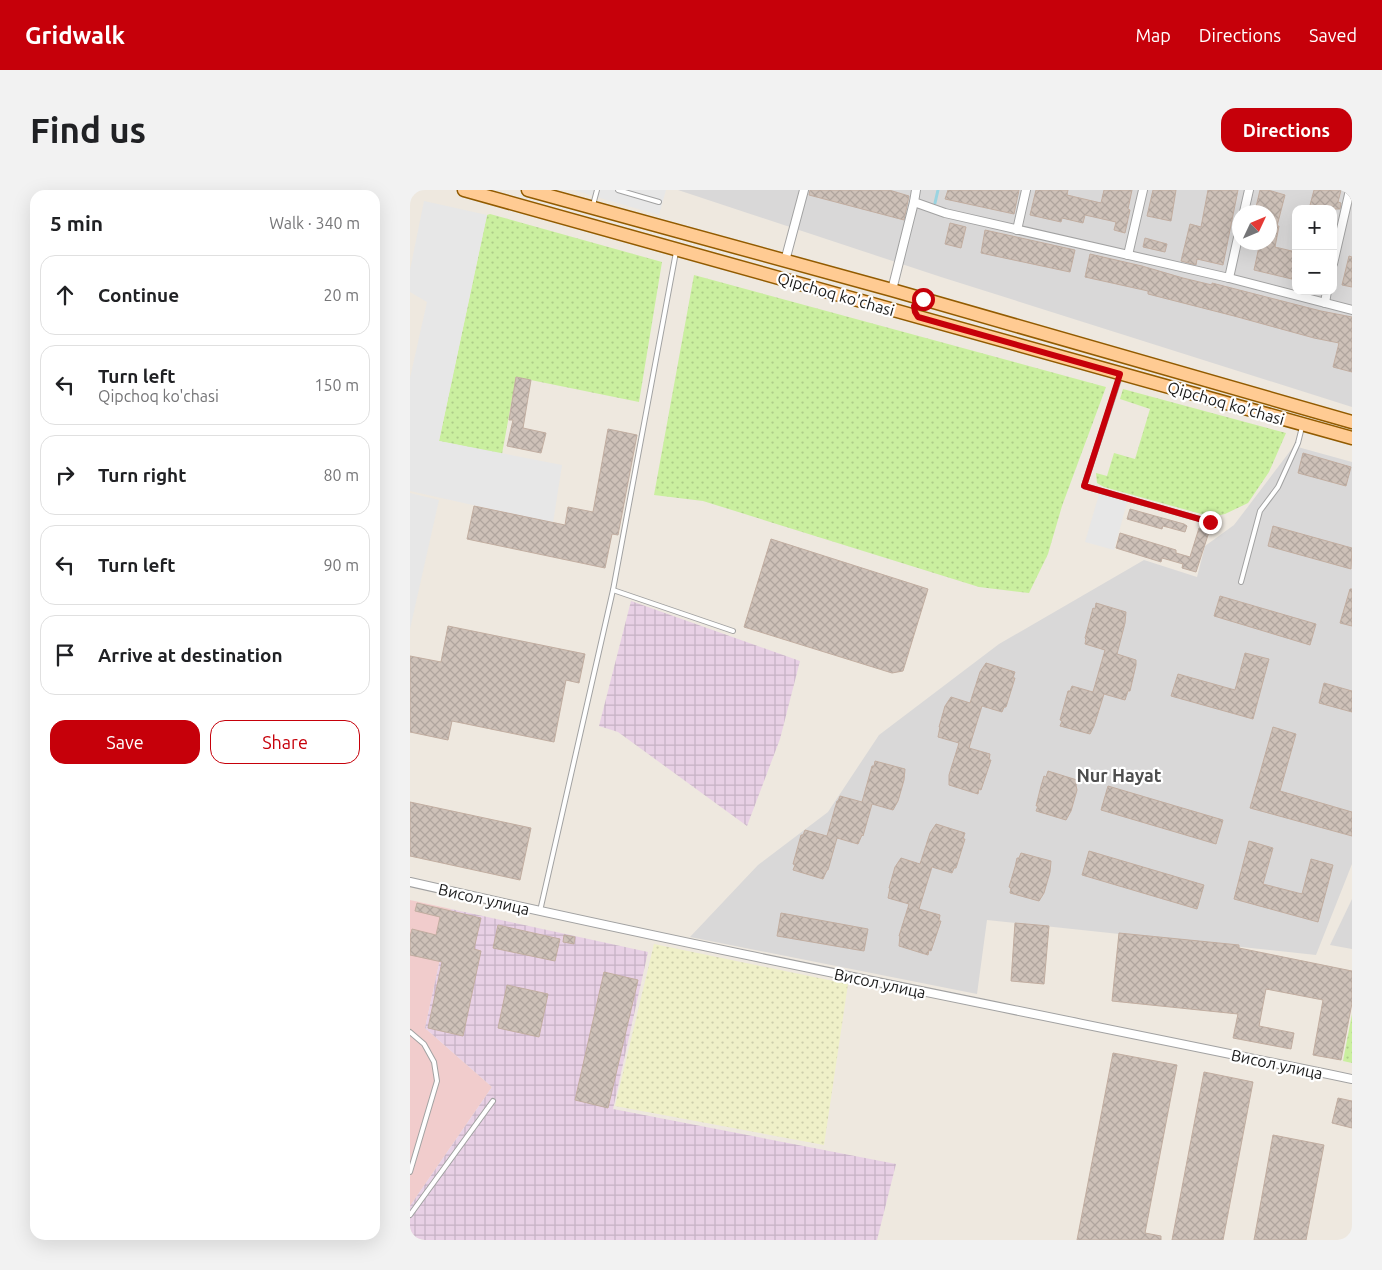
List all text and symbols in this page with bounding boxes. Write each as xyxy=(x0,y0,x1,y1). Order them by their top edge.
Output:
text: Gridwalk xyxy=(25,22,125,49)
text: Map xyxy=(1135,25,1171,45)
text: Directions xyxy=(1199,25,1281,45)
text: Saved xyxy=(1309,25,1357,45)
button: Directions xyxy=(1221,108,1352,152)
text: Find us xyxy=(30,110,146,150)
north arrow xyxy=(1232,205,1277,250)
map controls xyxy=(1292,205,1337,295)
button: + xyxy=(1292,205,1337,250)
text: 5 min xyxy=(50,211,103,235)
text: Walk · 340 m xyxy=(269,214,360,232)
button: − xyxy=(1292,250,1337,295)
street label: Qipchoq ko'chasi xyxy=(775,269,897,319)
icon: ahead xyxy=(51,281,79,309)
text: Continue xyxy=(98,284,179,306)
text: 20 m xyxy=(323,286,359,304)
route start xyxy=(912,288,935,311)
text: Turn left xyxy=(98,365,176,387)
icon: left xyxy=(51,371,79,399)
text: 150 m xyxy=(314,376,359,394)
street label: Qipchoq ko'chasi xyxy=(1165,378,1287,428)
text: Qipchoq ko'chasi xyxy=(98,387,219,405)
icon: right xyxy=(51,461,79,489)
text: Turn right xyxy=(98,464,186,486)
text: 80 m xyxy=(323,466,359,484)
route end xyxy=(1199,511,1222,534)
icon: left xyxy=(51,551,79,579)
text: Turn left xyxy=(98,554,176,576)
text: 90 m xyxy=(323,556,359,574)
icon: arrive xyxy=(51,641,79,669)
text: Arrive at destination xyxy=(98,644,283,666)
button: Save xyxy=(50,720,200,764)
button: Share xyxy=(210,720,360,764)
district label: Nur Hayat xyxy=(1076,765,1162,785)
street label: Висол улица xyxy=(437,880,531,918)
street label: Висол улица xyxy=(833,965,927,1001)
street label: Висол улица xyxy=(1230,1046,1324,1082)

